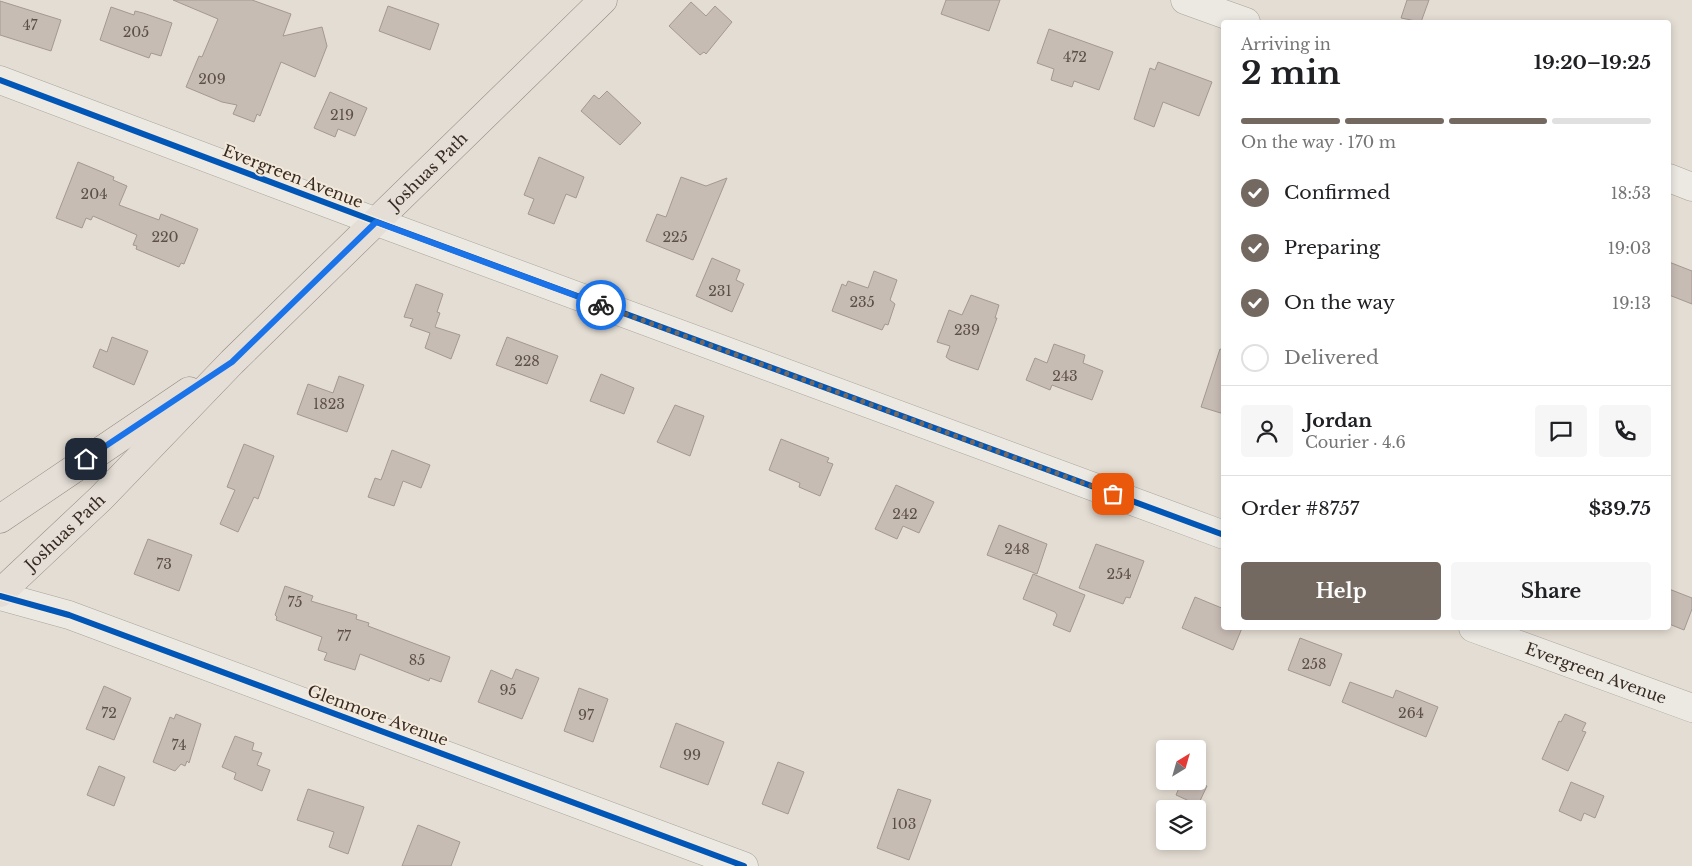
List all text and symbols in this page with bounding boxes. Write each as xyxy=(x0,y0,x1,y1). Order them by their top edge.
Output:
house number: 47 xyxy=(22,16,39,34)
house number: 205 xyxy=(123,23,149,41)
text: Arriving in xyxy=(1241,34,1331,54)
house number: 472 xyxy=(1063,48,1087,66)
text: 19:20–19:25 xyxy=(1534,51,1651,74)
text: 2 min xyxy=(1241,53,1341,93)
house number: 209 xyxy=(198,70,226,88)
house number: 219 xyxy=(330,106,354,124)
street label: Joshuas Path xyxy=(383,128,472,215)
text: On the way · 170 m xyxy=(1241,132,1396,152)
street label: Evergreen Avenue xyxy=(220,140,366,212)
icon: check xyxy=(1241,179,1269,207)
text: Confirmed xyxy=(1284,181,1390,204)
text: 18:53 xyxy=(1611,183,1651,203)
house number: 204 xyxy=(81,185,107,203)
house number: 220 xyxy=(151,228,179,246)
house number: 225 xyxy=(662,228,688,246)
icon: check xyxy=(1241,234,1269,262)
text: Preparing xyxy=(1284,236,1380,259)
text: 19:03 xyxy=(1608,238,1651,258)
courier xyxy=(576,280,626,330)
house number: 231 xyxy=(708,282,732,300)
icon: check xyxy=(1241,289,1269,317)
icon: bike xyxy=(587,291,615,319)
text: On the way xyxy=(1284,291,1395,314)
house number: 235 xyxy=(849,293,875,311)
text: 19:13 xyxy=(1612,293,1651,313)
house number: 239 xyxy=(954,321,980,339)
text: Delivered xyxy=(1284,346,1379,369)
house number: 228 xyxy=(514,352,540,370)
house number: 243 xyxy=(1052,367,1078,385)
house number: 1823 xyxy=(313,395,345,413)
button: person xyxy=(1241,405,1293,457)
button: chat xyxy=(1535,405,1587,457)
button: phone xyxy=(1599,405,1651,457)
text: Jordan xyxy=(1305,409,1372,432)
text: Courier · 4.6 xyxy=(1305,432,1406,452)
pin xyxy=(65,438,107,480)
icon: home xyxy=(72,445,100,473)
pin xyxy=(1092,473,1134,515)
icon: bag xyxy=(1099,480,1127,508)
street label: Joshuas Path xyxy=(19,490,109,576)
text: Order #8757 xyxy=(1241,497,1359,520)
text: $39.75 xyxy=(1589,497,1651,520)
house number: 242 xyxy=(892,505,918,523)
house number: 248 xyxy=(1004,540,1030,558)
house number: 73 xyxy=(156,555,172,573)
button: Help xyxy=(1241,562,1441,620)
button: Share xyxy=(1451,562,1651,620)
house number: 254 xyxy=(1107,565,1131,583)
house number: 75 xyxy=(288,593,302,611)
house number: 77 xyxy=(337,627,352,645)
street label: Evergreen Avenue xyxy=(1523,638,1669,708)
house number: 85 xyxy=(409,651,425,669)
house number: 258 xyxy=(1301,655,1327,673)
street label: Glenmore Avenue xyxy=(305,680,451,750)
house number: 95 xyxy=(500,681,517,699)
house number: 72 xyxy=(101,704,117,722)
house number: 264 xyxy=(1398,704,1424,722)
house number: 97 xyxy=(578,706,595,724)
house number: 74 xyxy=(172,736,186,754)
north arrow xyxy=(1156,740,1206,790)
map controls xyxy=(1156,740,1206,850)
house number: 99 xyxy=(683,746,701,764)
button: layers xyxy=(1156,800,1206,850)
house number: 103 xyxy=(892,815,916,833)

